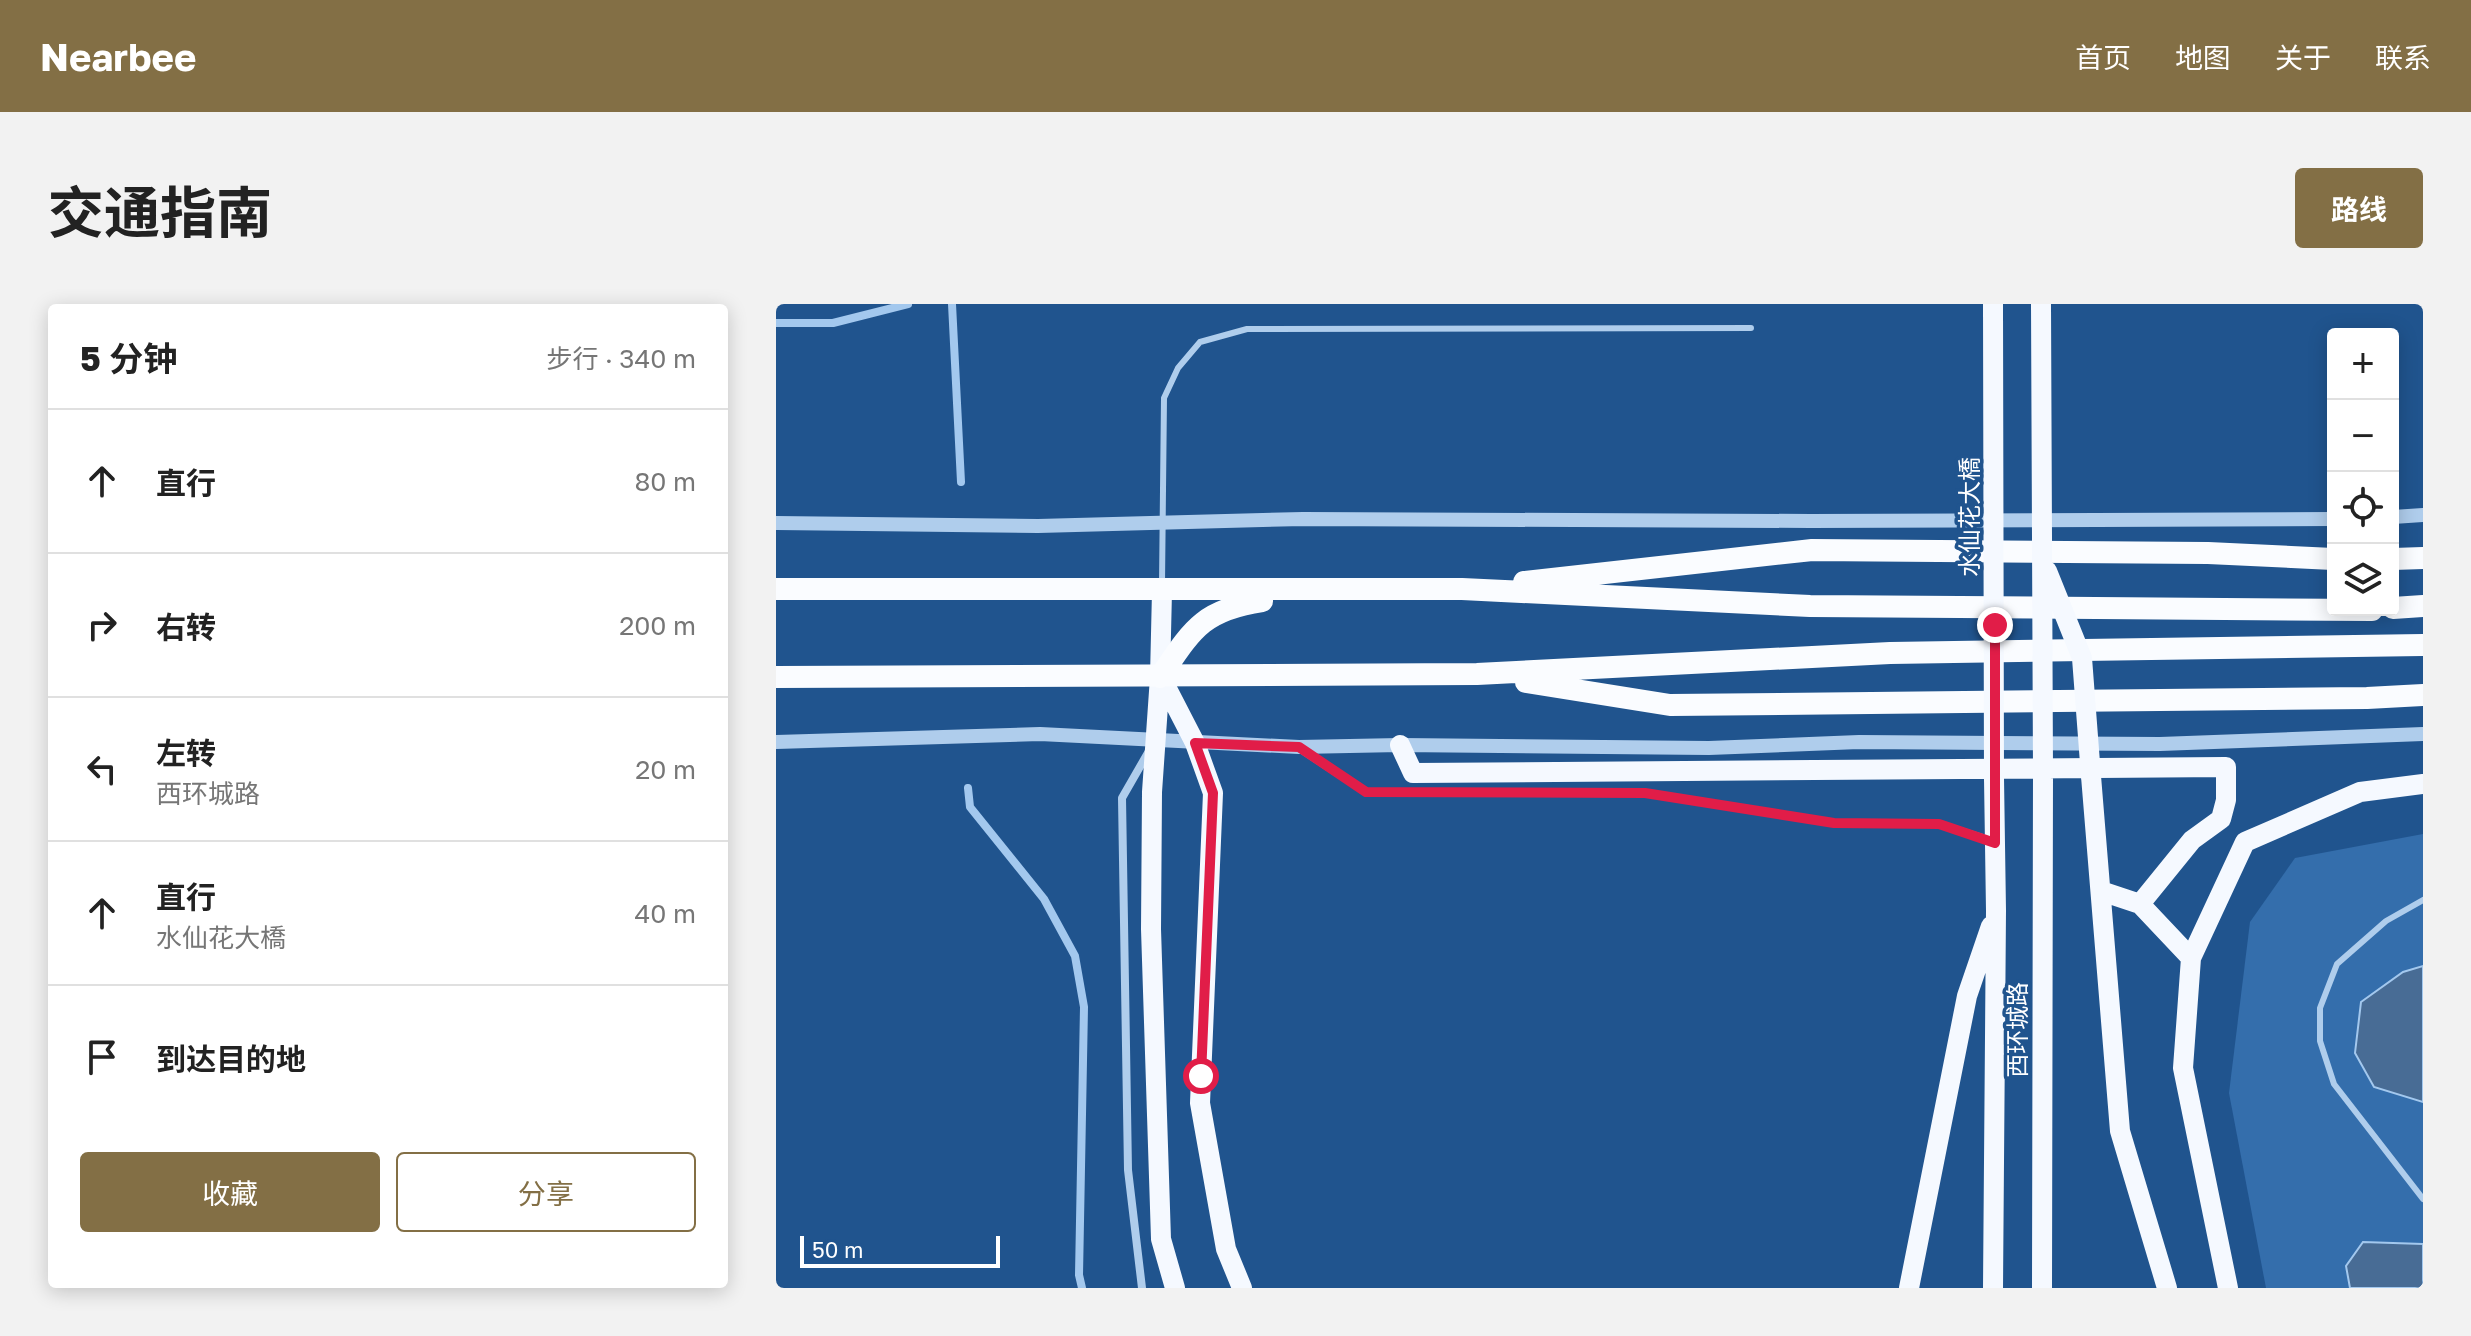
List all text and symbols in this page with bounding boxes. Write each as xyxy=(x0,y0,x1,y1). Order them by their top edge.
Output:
text: Nearbee xyxy=(40,34,196,79)
text: 首页 xyxy=(2075,41,2131,74)
text: 地图 xyxy=(2175,41,2231,74)
text: 关于 xyxy=(2275,41,2331,74)
text: 联系 xyxy=(2375,41,2431,74)
button: 路线 xyxy=(2295,168,2423,248)
text: 交通指南 xyxy=(48,178,272,245)
map controls xyxy=(2327,328,2399,616)
button: + xyxy=(2327,328,2399,400)
text: 5 分钟 xyxy=(80,338,177,378)
text: 步行 · 340 m xyxy=(546,343,696,374)
button: − xyxy=(2327,400,2399,472)
street label: 水仙花大橋 xyxy=(1954,457,1983,577)
icon: ahead xyxy=(80,459,124,503)
text: 直行 xyxy=(156,465,216,501)
text: 80 m xyxy=(635,466,696,497)
button: locate xyxy=(2327,472,2399,544)
button: layers xyxy=(2327,544,2399,616)
icon: right xyxy=(80,603,124,647)
route end xyxy=(1977,607,2013,643)
text: 右转 xyxy=(156,609,216,645)
text: 200 m xyxy=(619,610,696,641)
text: 左转 xyxy=(156,735,216,771)
icon: left xyxy=(80,747,124,791)
text: 20 m xyxy=(635,754,696,785)
text: 西环城路 xyxy=(156,778,260,809)
text: 直行 xyxy=(156,879,216,915)
icon: ahead xyxy=(80,891,124,935)
text: 40 m xyxy=(635,898,696,929)
text: 水仙花大橋 xyxy=(156,922,286,953)
street label: 西环城路 xyxy=(2002,982,2031,1078)
icon: arrive xyxy=(80,1035,124,1079)
text: 到达目的地 xyxy=(156,1041,306,1077)
route start xyxy=(1183,1058,1219,1094)
button: 收藏 xyxy=(80,1152,380,1232)
button: 分享 xyxy=(396,1152,696,1232)
scale bar xyxy=(800,1232,1000,1268)
text: 50 m xyxy=(812,1236,863,1263)

